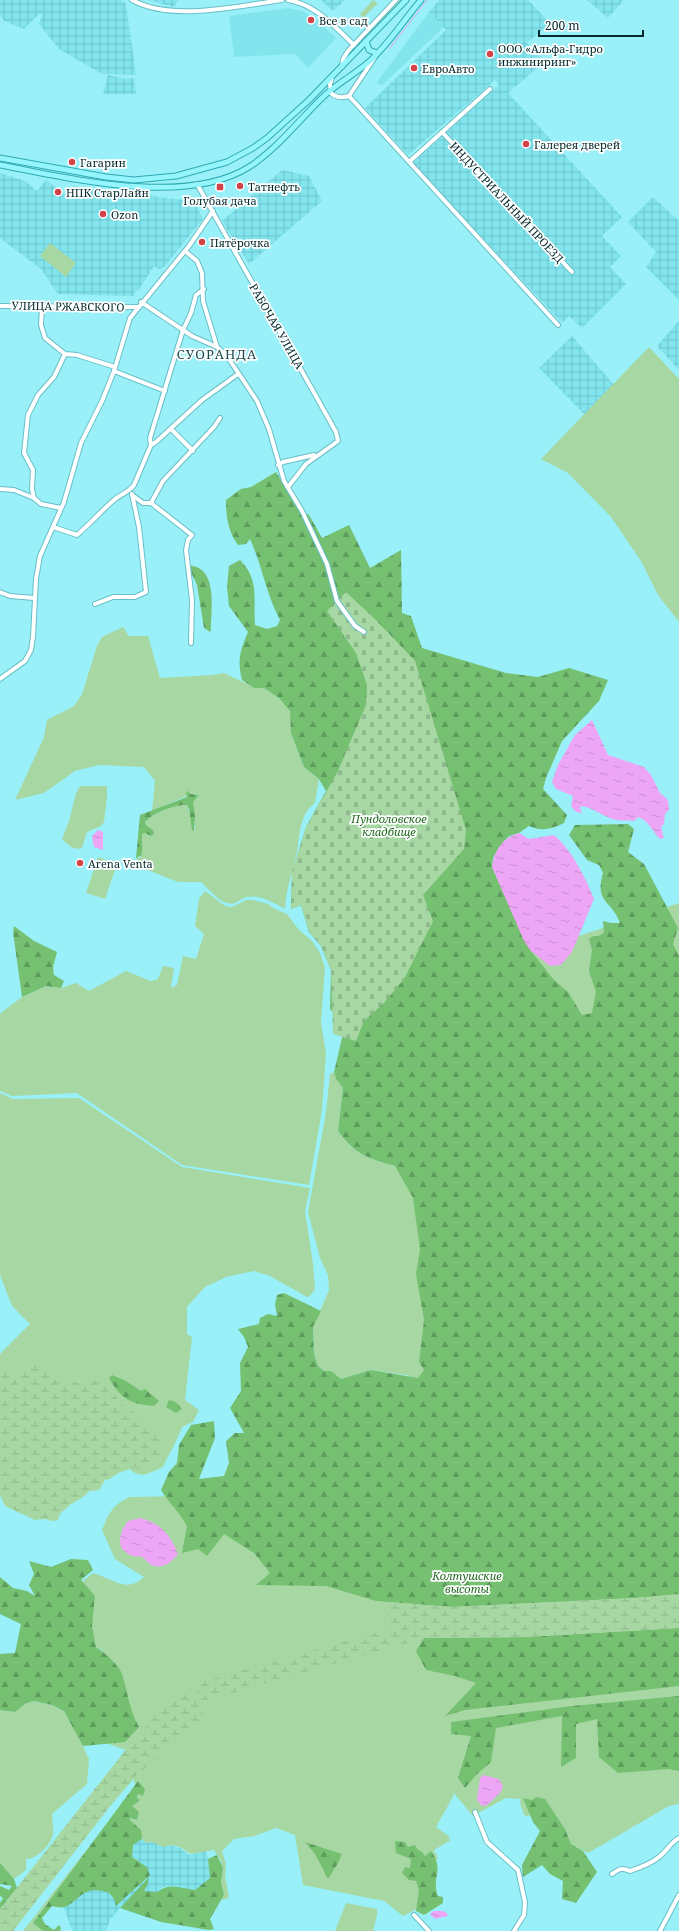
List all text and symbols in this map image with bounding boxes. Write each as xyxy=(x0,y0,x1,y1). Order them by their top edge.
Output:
scale bar xyxy=(539,12,643,38)
place label: Все в сад xyxy=(319,13,368,28)
marker: Все в сад xyxy=(306,15,316,25)
text: 200 m xyxy=(545,17,580,34)
place label: ООО «Альфа-Гидро инжиниринг» xyxy=(498,41,603,69)
marker: ООО «Альфа-Гидро инжиниринг» xyxy=(485,49,495,59)
place label: ЕвроАвто xyxy=(422,61,474,76)
marker: ЕвроАвто xyxy=(409,63,419,73)
place label: Галерея дверей xyxy=(534,137,620,152)
street label: ИНДУСТРИАЛЬНЫЙ ПРОЕЗД xyxy=(447,138,567,266)
marker: Галерея дверей xyxy=(521,139,531,149)
place label: Гагарин xyxy=(80,155,126,170)
marker: Гагарин xyxy=(67,157,77,167)
place label: Татнефть xyxy=(248,179,300,194)
marker: Татнефть xyxy=(235,181,245,191)
marker: Голубая дача xyxy=(215,182,225,192)
place label: НПК СтарЛайн xyxy=(66,185,149,200)
marker: НПК СтарЛайн xyxy=(53,187,63,197)
place label: Голубая дача xyxy=(183,193,257,208)
place label: Ozon xyxy=(111,207,138,222)
marker: Ozon xyxy=(98,209,108,219)
place label: Пятёрочка xyxy=(210,235,270,250)
marker: Пятёрочка xyxy=(197,237,207,247)
street label: РАБОЧАЯ УЛИЦА xyxy=(246,281,308,372)
street label: УЛИЦА РЖАВСКОГО xyxy=(11,298,125,314)
district label: СУОРАНДА xyxy=(177,345,257,363)
park label: Пундоловское кладбище xyxy=(350,811,427,839)
place label: Arena Venta xyxy=(88,856,153,871)
marker: Arena Venta xyxy=(75,858,85,868)
park label: Колтушские высоты xyxy=(431,1568,502,1596)

